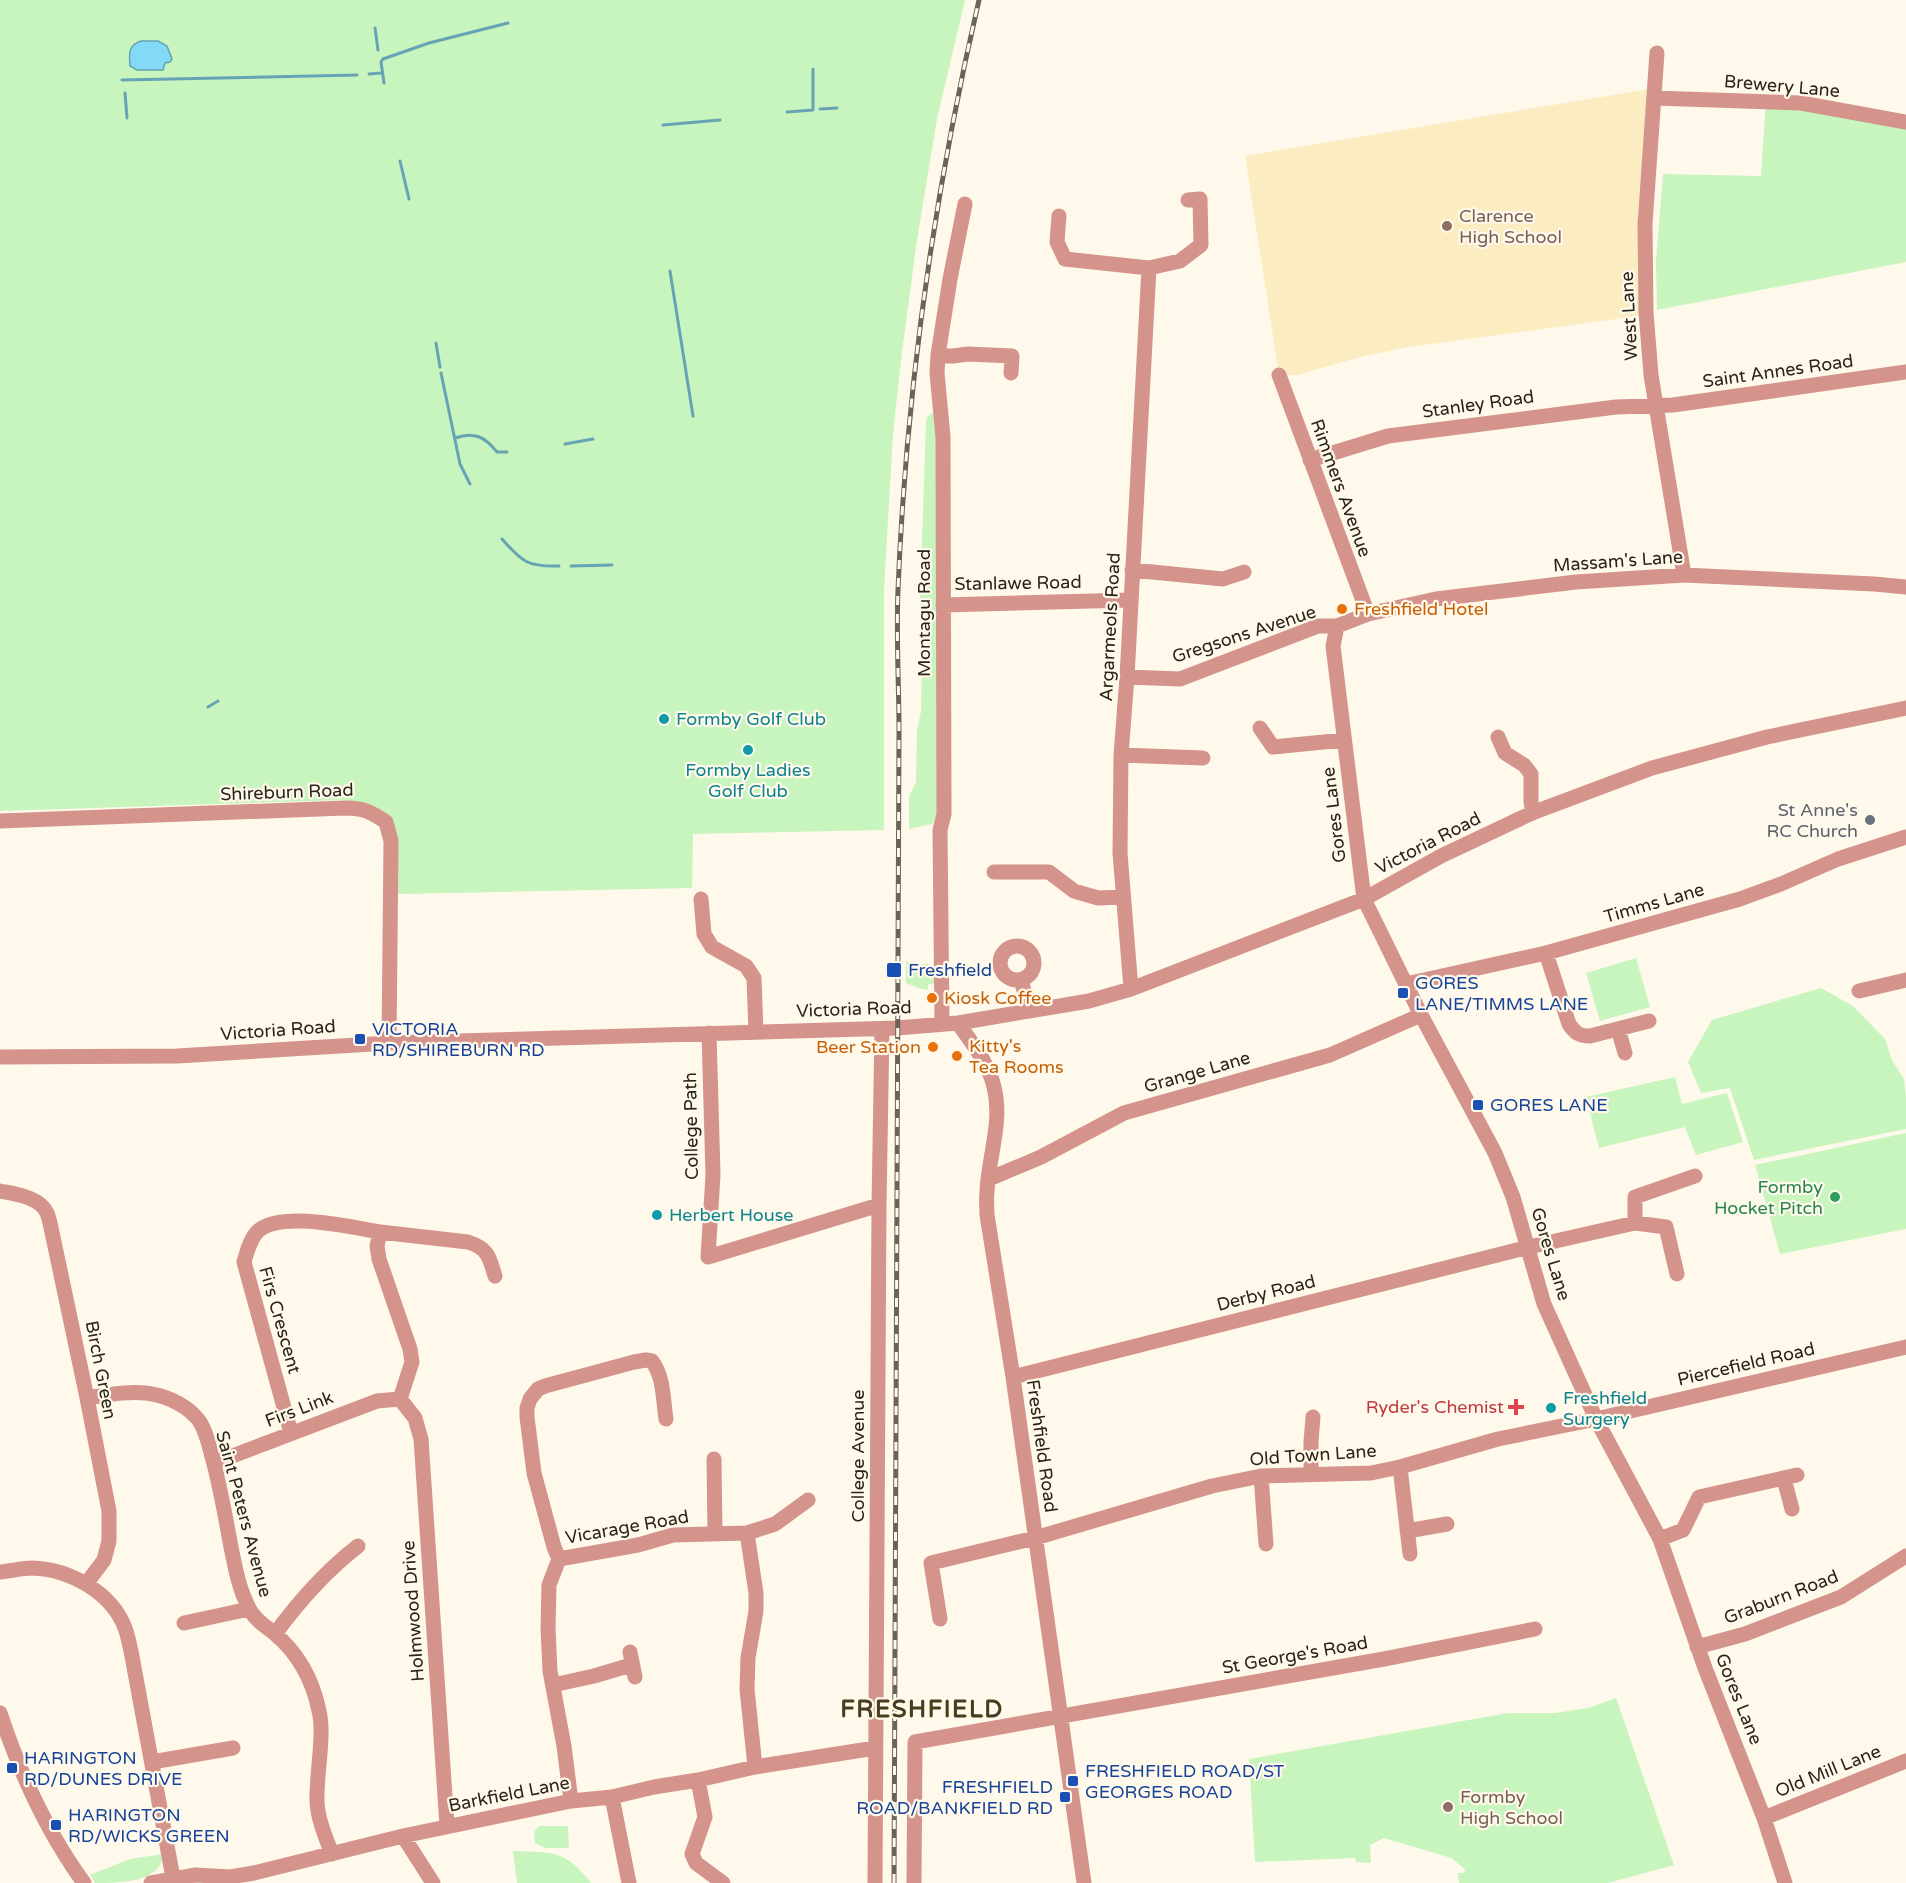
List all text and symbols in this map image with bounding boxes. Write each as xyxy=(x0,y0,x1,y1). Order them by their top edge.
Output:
street label: Brewery Lane xyxy=(1723,70,1841,102)
place label: Clarence High School xyxy=(1459,205,1562,248)
marker: Clarence High School xyxy=(1440,219,1454,233)
street label: West Lane xyxy=(1616,271,1642,361)
street label: Saint Annes Road xyxy=(1701,350,1855,392)
street label: Stanley Road xyxy=(1421,385,1535,423)
street label: Rimmers Avenue xyxy=(1306,416,1376,560)
street label: Massam's Lane xyxy=(1552,545,1684,577)
street label: Montagu Road xyxy=(913,549,935,677)
street label: Argarmeols Road xyxy=(1095,552,1125,702)
street label: Stanlawe Road xyxy=(954,571,1082,595)
place label: Freshfield Hotel xyxy=(1354,598,1488,620)
street label: Gregsons Avenue xyxy=(1169,600,1319,668)
marker: Freshfield Hotel xyxy=(1335,602,1349,616)
place label: Formby Golf Club xyxy=(676,708,826,730)
marker: Formby Golf Club xyxy=(657,712,671,726)
marker: Formby Ladies Golf Club xyxy=(741,743,755,757)
place label: Formby Ladies Golf Club xyxy=(685,759,811,802)
street label: Gores Lane xyxy=(1317,766,1351,864)
street label: Shireburn Road xyxy=(220,779,354,805)
place label: St Anne's RC Church xyxy=(1766,799,1858,842)
street label: Victoria Road xyxy=(1372,807,1484,879)
marker: St Anne's RC Church xyxy=(1863,813,1877,827)
street label: Timms Lane xyxy=(1601,878,1707,928)
place label: Freshfield xyxy=(908,959,992,981)
marker: Freshfield xyxy=(885,961,903,979)
place label: GORES LANE/TIMMS LANE xyxy=(1415,972,1588,1015)
marker: GORES LANE/TIMMS LANE xyxy=(1396,986,1410,1000)
place label: Kiosk Coffee xyxy=(944,987,1051,1009)
marker: Kiosk Coffee xyxy=(925,991,939,1005)
street label: Victoria Road xyxy=(796,996,912,1022)
street label: Victoria Road xyxy=(220,1015,336,1045)
place label: VICTORIA RD/SHIREBURN RD xyxy=(372,1018,545,1061)
marker: VICTORIA RD/SHIREBURN RD xyxy=(353,1032,367,1046)
place label: Kitty's Tea Rooms xyxy=(969,1035,1064,1078)
place label: Beer Station xyxy=(816,1036,921,1058)
marker: Beer Station xyxy=(926,1040,940,1054)
street label: Grange Lane xyxy=(1141,1046,1253,1098)
marker: Kitty's Tea Rooms xyxy=(950,1049,964,1063)
street label: College Path xyxy=(679,1072,703,1180)
place label: GORES LANE xyxy=(1490,1094,1608,1116)
marker: GORES LANE xyxy=(1471,1098,1485,1112)
place label: Formby Hocket Pitch xyxy=(1714,1176,1823,1219)
marker: Formby Hocket Pitch xyxy=(1828,1190,1842,1204)
place label: Herbert House xyxy=(669,1204,794,1226)
street label: Gores Lane xyxy=(1526,1205,1576,1303)
marker: Herbert House xyxy=(650,1208,664,1222)
street label: Firs Crescent xyxy=(254,1264,306,1376)
street label: Derby Road xyxy=(1214,1270,1318,1316)
street label: Birch Green xyxy=(81,1319,121,1421)
street label: Piercefield Road xyxy=(1675,1337,1817,1391)
street label: Freshfield Road xyxy=(1022,1378,1062,1514)
street label: Firs Link xyxy=(262,1386,336,1432)
place label: Freshfield Surgery xyxy=(1563,1387,1647,1430)
street label: College Avenue xyxy=(847,1390,869,1522)
place label: Ryder's Chemist xyxy=(1366,1396,1504,1418)
marker: Ryder's Chemist xyxy=(1509,1400,1523,1414)
marker: Freshfield Surgery xyxy=(1544,1401,1558,1415)
street label: Saint Peters Avenue xyxy=(211,1428,277,1600)
street label: Old Town Lane xyxy=(1249,1440,1377,1470)
street label: Vicarage Road xyxy=(564,1505,690,1549)
street label: Holmwood Drive xyxy=(397,1540,429,1682)
street label: Graburn Road xyxy=(1721,1565,1841,1629)
street label: St George's Road xyxy=(1220,1631,1370,1679)
street label: Gores Lane xyxy=(1711,1650,1767,1748)
district label: FRESHFIELD xyxy=(840,1695,1004,1724)
street label: Old Mill Lane xyxy=(1772,1740,1884,1802)
place label: HARINGTON RD/DUNES DRIVE xyxy=(24,1747,182,1790)
place label: FRESHFIELD ROAD/ST GEORGES ROAD xyxy=(1085,1760,1284,1803)
marker: HARINGTON RD/DUNES DRIVE xyxy=(5,1761,19,1775)
street label: Barkfield Lane xyxy=(446,1771,572,1817)
marker: FRESHFIELD ROAD/ST GEORGES ROAD xyxy=(1066,1774,1080,1788)
place label: FRESHFIELD ROAD/BANKFIELD RD xyxy=(856,1776,1053,1819)
place label: Formby High School xyxy=(1460,1786,1563,1829)
marker: FRESHFIELD ROAD/BANKFIELD RD xyxy=(1058,1790,1072,1804)
marker: Formby High School xyxy=(1441,1800,1455,1814)
place label: HARINGTON RD/WICKS GREEN xyxy=(68,1804,230,1847)
marker: HARINGTON RD/WICKS GREEN xyxy=(49,1818,63,1832)

